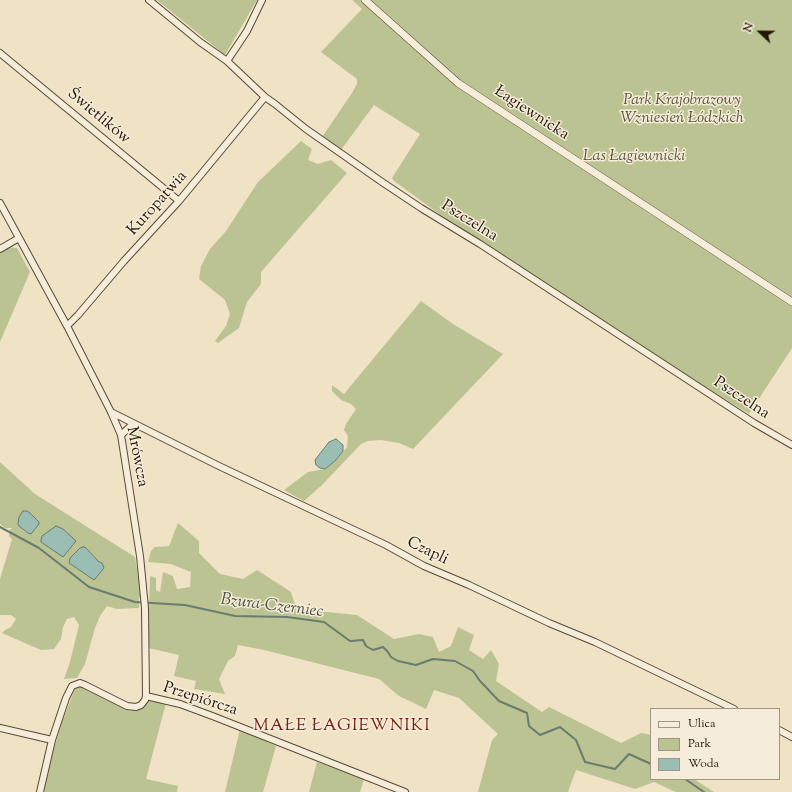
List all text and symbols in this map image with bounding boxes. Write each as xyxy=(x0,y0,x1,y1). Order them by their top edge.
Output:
north arrow xyxy=(740,12,780,52)
text: N xyxy=(740,20,758,35)
street label: Łagiewnicka xyxy=(490,83,572,145)
street label: Świetlików xyxy=(63,85,133,149)
park label: Park Krajobrazowy Wzniesień Łódzkich xyxy=(620,91,744,129)
park label: Las Łagiewnicki xyxy=(583,147,685,167)
street label: Kuropatwia xyxy=(124,168,192,240)
street label: Pszczelna xyxy=(437,197,501,247)
street label: Pszczelna xyxy=(709,374,773,424)
street label: Mrówcza xyxy=(121,425,151,489)
street label: Czapli xyxy=(403,534,451,570)
water label: Bzura-Czerniec xyxy=(219,591,325,623)
street label: Przepiórcza xyxy=(160,679,240,721)
legend xyxy=(650,708,780,780)
text: Ulica xyxy=(688,715,715,733)
district label: MAŁE ŁAGIEWNIKI xyxy=(253,717,431,737)
text: Park xyxy=(688,735,711,753)
text: Woda xyxy=(688,755,719,773)

